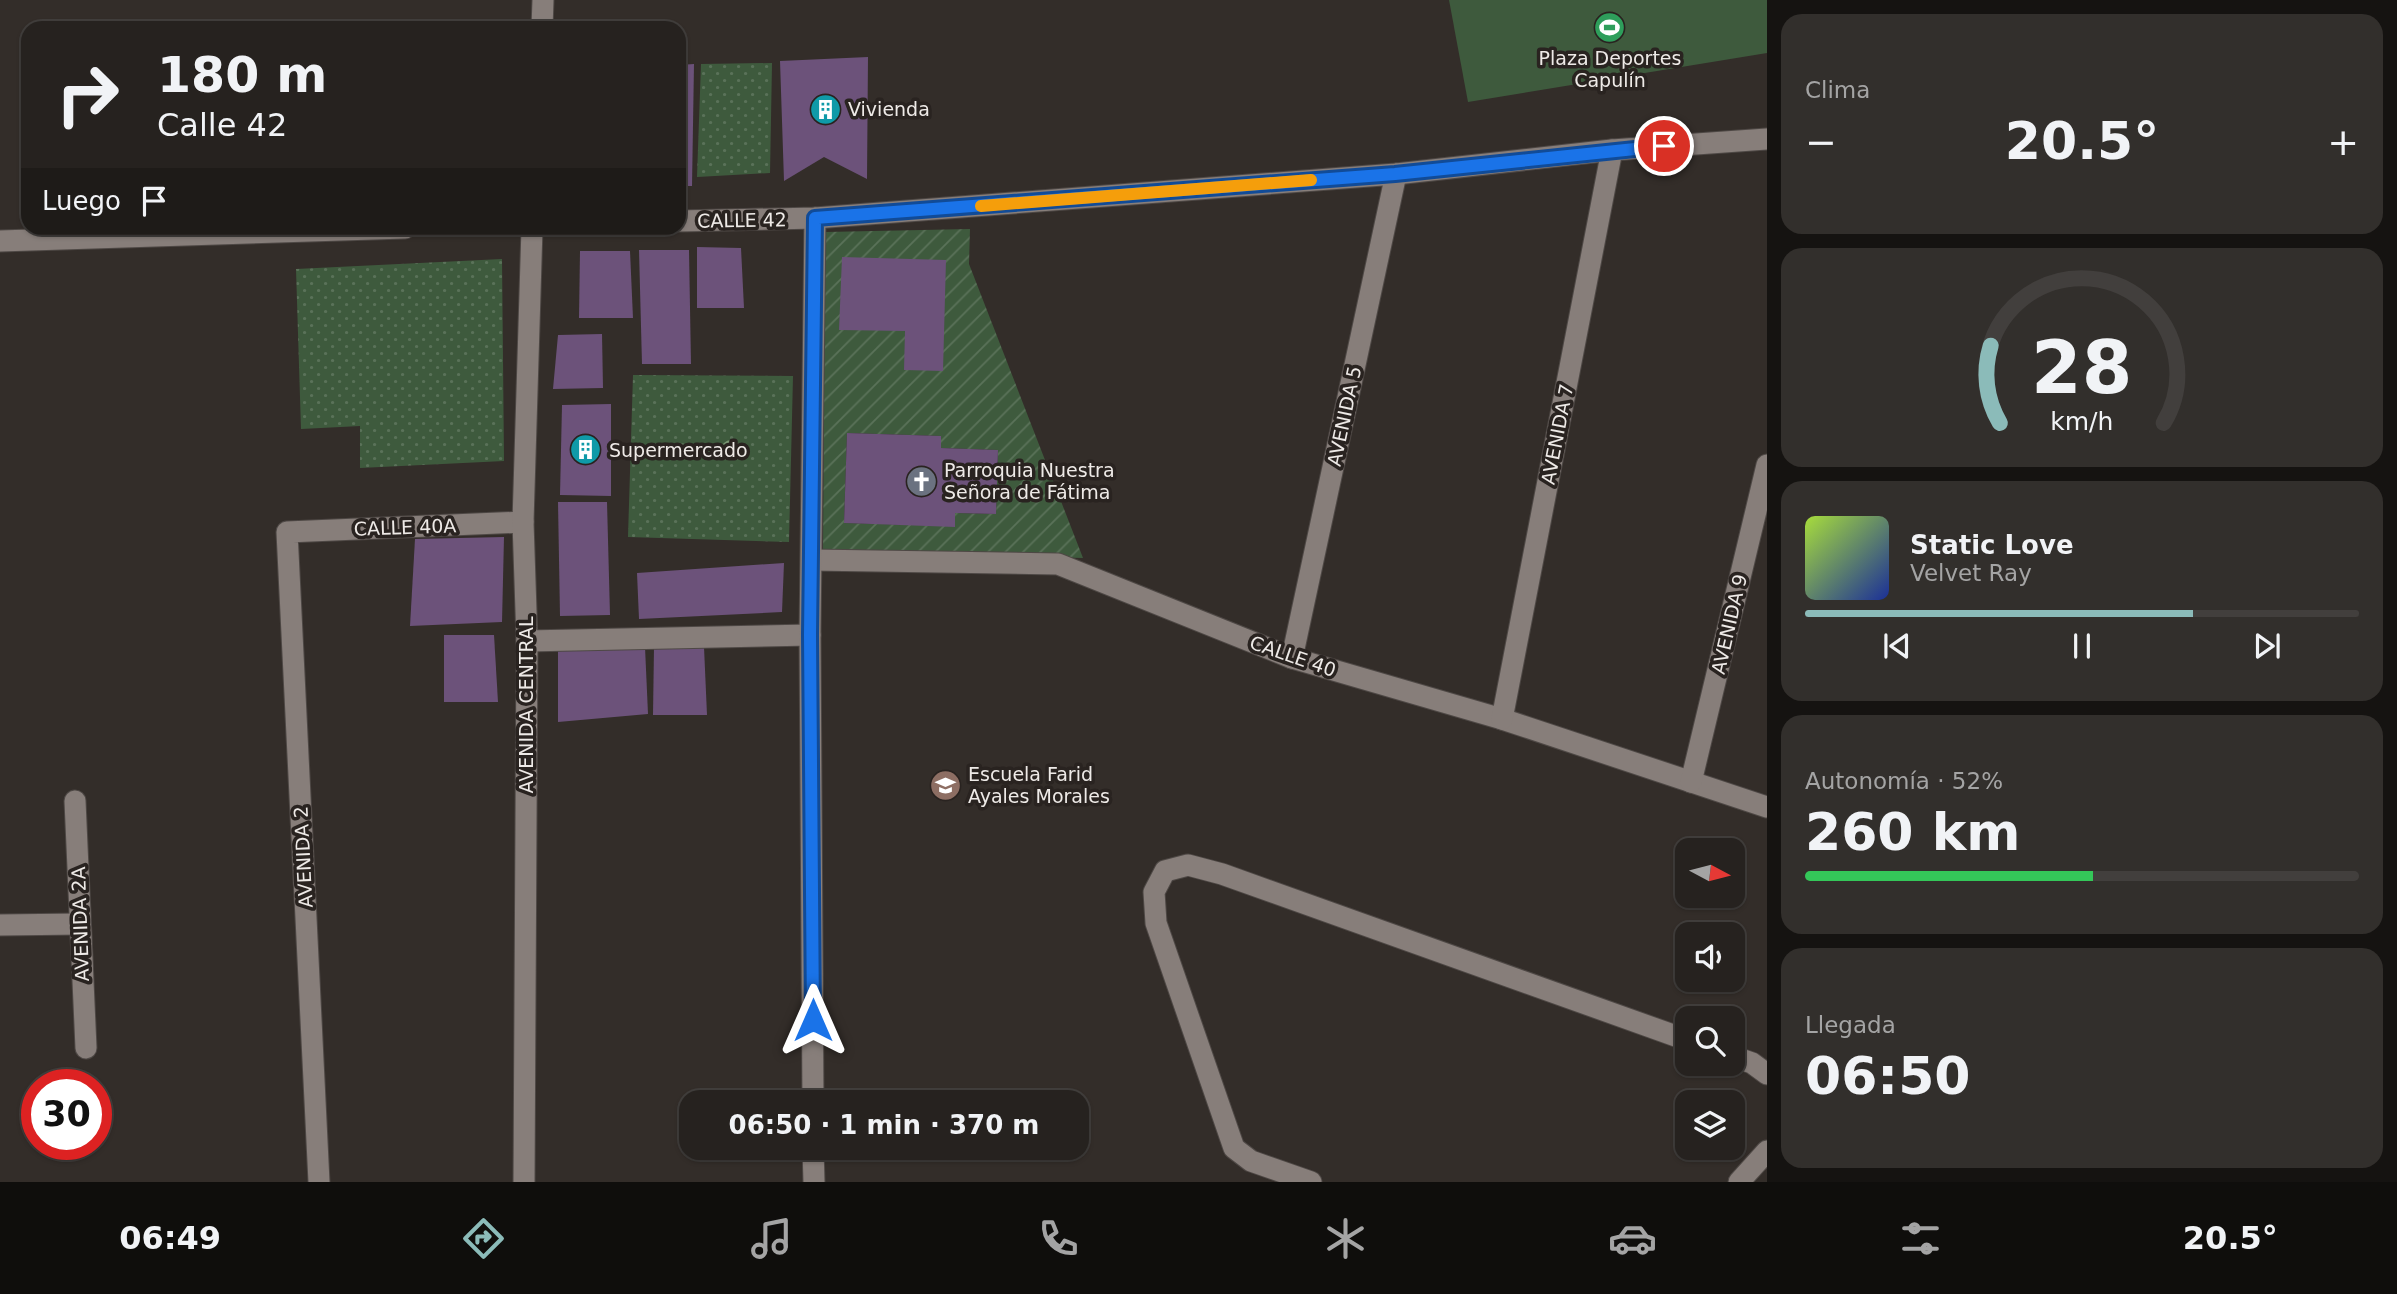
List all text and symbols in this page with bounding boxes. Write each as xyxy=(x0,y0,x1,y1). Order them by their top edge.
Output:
sports icon: Plaza Deportes Capulín xyxy=(1593,10,1627,44)
text: 180 m xyxy=(157,47,327,104)
place label: Plaza Deportes Capulín xyxy=(1539,47,1681,91)
icon: right xyxy=(42,49,133,140)
text: Clima xyxy=(1805,77,1870,103)
building icon: Vivienda xyxy=(808,92,842,126)
place label: Vivienda xyxy=(848,98,930,120)
text: Calle 42 xyxy=(157,106,287,144)
text: 20.5° xyxy=(2005,111,2159,171)
pin xyxy=(1634,116,1694,176)
text: − xyxy=(1805,120,1837,164)
text: + xyxy=(2327,120,2359,164)
icon: arrive xyxy=(1645,127,1683,165)
icon: arrive xyxy=(135,182,173,220)
text: Luego xyxy=(42,186,121,216)
street label: CALLE 42 xyxy=(697,208,787,232)
text: 28 xyxy=(2031,326,2133,411)
street label: AVENIDA 5 xyxy=(1323,364,1365,468)
street label: AVENIDA 7 xyxy=(1536,382,1578,486)
text: km/h xyxy=(2050,407,2114,436)
building icon: Supermercado xyxy=(569,433,603,467)
place label: Supermercado xyxy=(609,439,748,461)
place label: Parroquia Nuestra Señora de Fátima xyxy=(944,459,1115,503)
church icon: Parroquia Nuestra Señora de Fátima xyxy=(904,464,938,498)
street label: CALLE 40A xyxy=(353,514,457,540)
text: Static Love xyxy=(1910,530,2074,560)
text: Velvet Ray xyxy=(1910,560,2032,586)
street label: AVENIDA 9 xyxy=(1707,572,1751,676)
street label: AVENIDA CENTRAL xyxy=(515,616,537,794)
icon: previous xyxy=(1878,627,1916,665)
icon: pause xyxy=(2063,627,2101,665)
icon: next xyxy=(2248,627,2286,665)
street label: CALLE 40 xyxy=(1247,631,1339,681)
place label: Escuela Farid Ayales Morales xyxy=(968,763,1110,807)
school or university icon: Escuela Farid Ayales Morales xyxy=(928,768,962,802)
text: Autonomía · 52% xyxy=(1805,768,2003,794)
text: 260 km xyxy=(1805,802,2020,862)
street label: AVENIDA 2 xyxy=(289,805,317,909)
north arrow xyxy=(1675,838,1745,908)
map controls xyxy=(1675,838,1745,1160)
street label: AVENIDA 2A xyxy=(67,866,93,982)
button: sound xyxy=(1675,922,1745,992)
position arrow xyxy=(776,983,850,1057)
button: search xyxy=(1675,1006,1745,1076)
text: Llegada xyxy=(1805,1012,1896,1038)
text: 06:50 xyxy=(1805,1046,1971,1106)
speed limit sign: 30 xyxy=(21,1069,112,1160)
button: layers xyxy=(1675,1090,1745,1160)
text: 06:50 · 1 min · 370 m xyxy=(729,1110,1039,1140)
icon: directions xyxy=(459,1214,508,1263)
icon: music xyxy=(747,1214,796,1263)
icon: phone xyxy=(1034,1214,1083,1263)
icon: climate xyxy=(1321,1214,1370,1263)
icon: car xyxy=(1608,1214,1657,1263)
icon: filters xyxy=(1896,1214,1945,1263)
text: 06:49 xyxy=(119,1219,221,1257)
text: 20.5° xyxy=(2183,1219,2278,1257)

